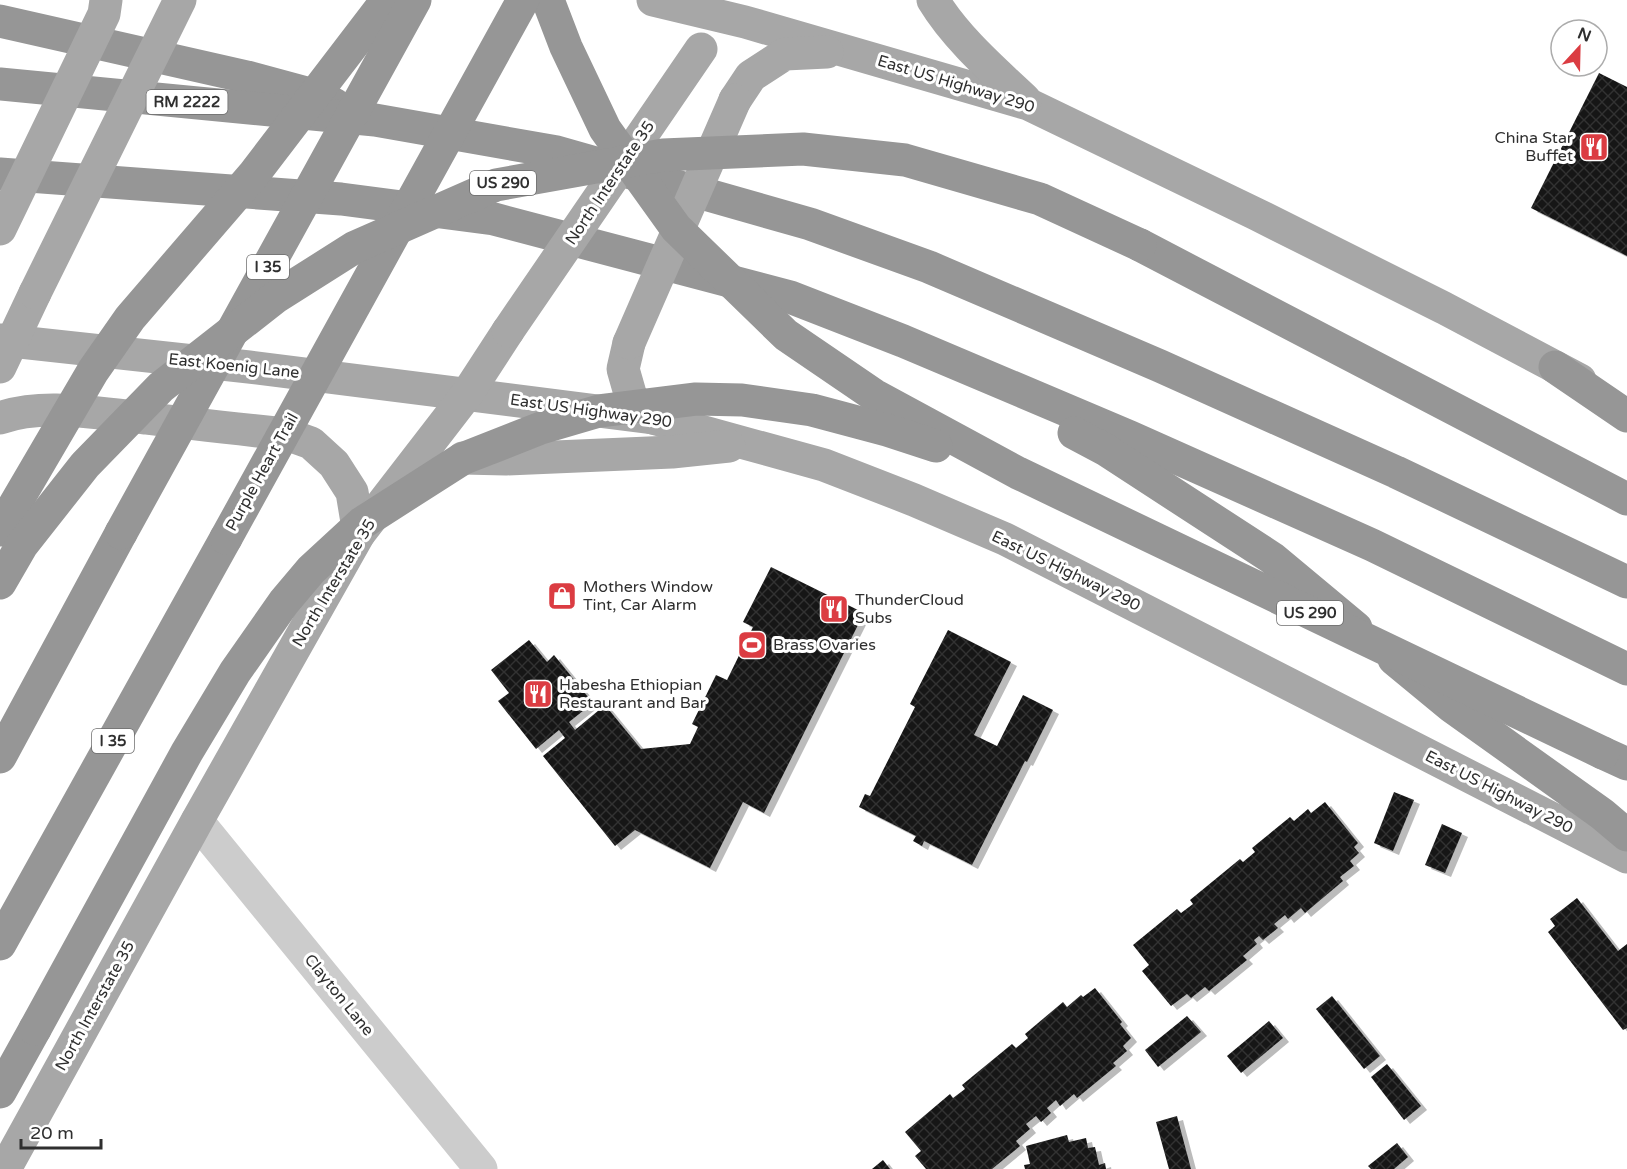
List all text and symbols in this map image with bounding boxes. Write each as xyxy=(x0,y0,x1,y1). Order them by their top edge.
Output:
north arrow xyxy=(1549,18,1609,78)
text: N xyxy=(1575,23,1594,47)
street label: East US Highway 290 xyxy=(875,51,1037,117)
road number: RM 2222 xyxy=(146,90,228,114)
street label: North Interstate 35 xyxy=(561,117,659,249)
place label: China Star Buffet xyxy=(1495,128,1574,166)
restaurant icon: China Star Buffet xyxy=(1578,131,1610,163)
road number: US 290 xyxy=(470,171,536,195)
road number: I 35 xyxy=(247,255,289,279)
street label: East Koenig Lane xyxy=(168,349,300,383)
street label: East US Highway 290 xyxy=(509,390,673,432)
street label: Purple Heart Trail xyxy=(221,409,303,535)
street label: North Interstate 35 xyxy=(288,515,380,651)
street label: East US Highway 290 xyxy=(988,526,1144,616)
place label: Mothers Window Tint, Car Alarm xyxy=(583,577,713,615)
shop icon: Mothers Window Tint, Car Alarm xyxy=(546,580,578,612)
place label: ThunderCloud Subs xyxy=(855,590,964,628)
restaurant icon: ThunderCloud Subs xyxy=(818,593,850,625)
road number: US 290 xyxy=(1277,601,1343,625)
sports icon: Brass Ovaries xyxy=(736,629,768,661)
place label: Brass Ovaries xyxy=(773,635,876,655)
place label: Habesha Ethiopian Restaurant and Bar xyxy=(559,675,707,713)
restaurant icon: Habesha Ethiopian Restaurant and Bar xyxy=(522,678,554,710)
road number: I 35 xyxy=(92,729,134,753)
street label: East US Highway 290 xyxy=(1422,746,1576,838)
street label: North Interstate 35 xyxy=(51,938,139,1074)
street label: Clayton Lane xyxy=(300,950,378,1040)
scale bar xyxy=(21,1112,100,1150)
text: 20 m xyxy=(30,1122,74,1144)

